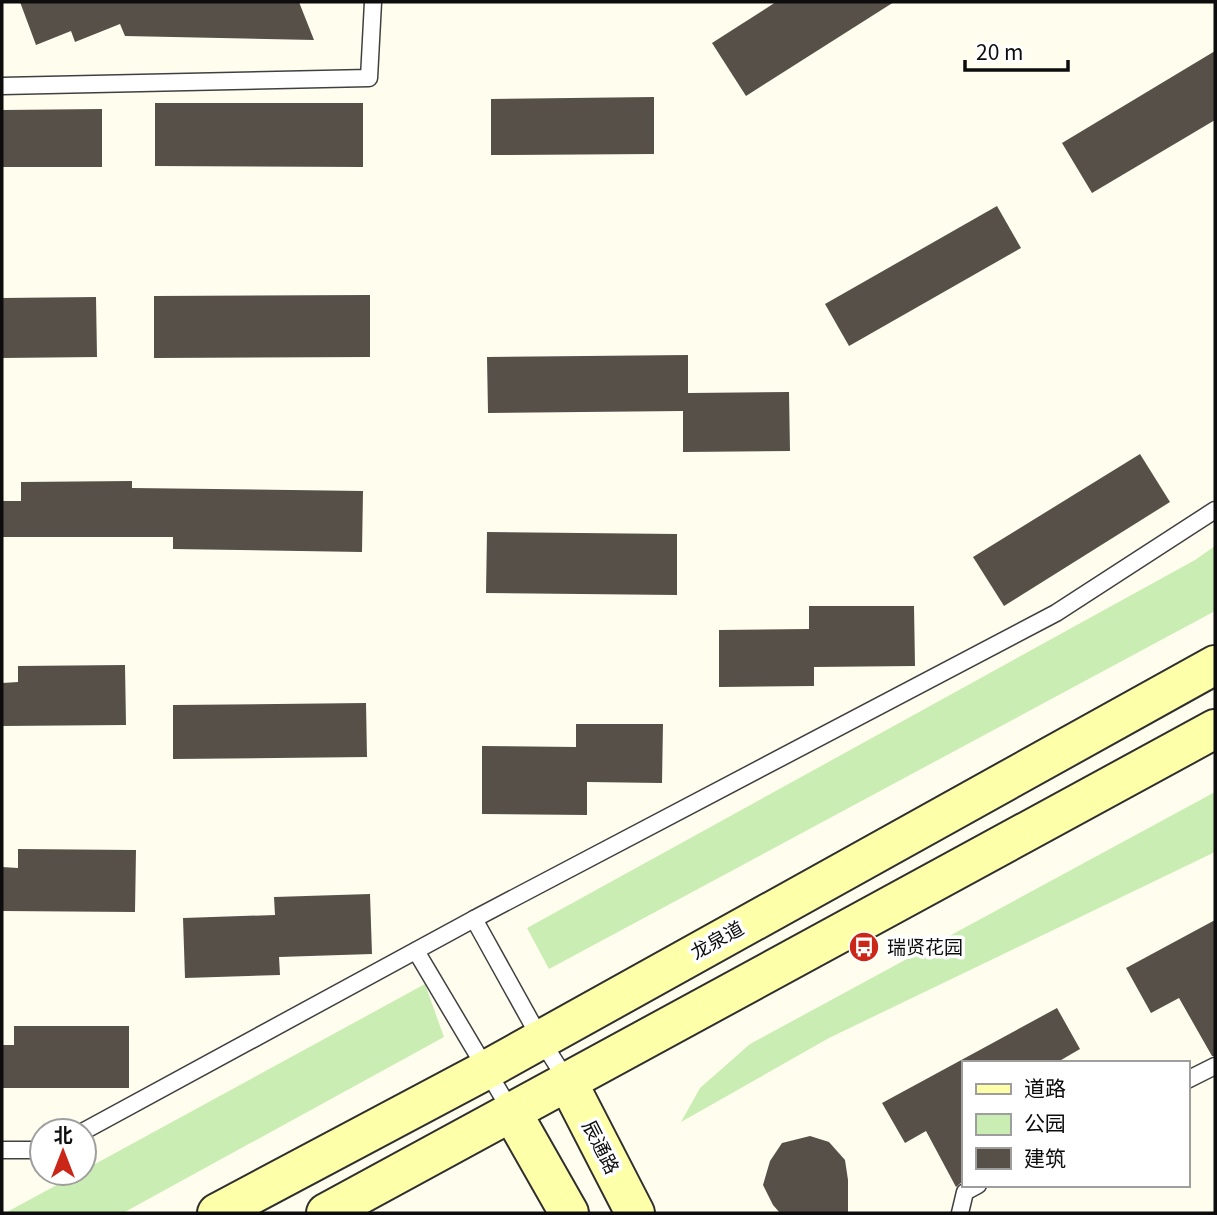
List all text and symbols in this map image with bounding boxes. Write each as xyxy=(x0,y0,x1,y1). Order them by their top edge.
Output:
scale bar xyxy=(965,28,1068,72)
text: 20 m xyxy=(976,36,1023,66)
street label: 龙泉道 xyxy=(685,913,748,964)
bus stop icon: 瑞贤花园 xyxy=(847,930,881,964)
place label: 瑞贤花园 xyxy=(887,932,963,959)
legend xyxy=(962,1061,1189,1187)
text: 道路 xyxy=(1024,1072,1066,1102)
text: 公园 xyxy=(1024,1107,1066,1137)
street label: 辰通路 xyxy=(577,1115,627,1178)
north arrow xyxy=(28,1117,98,1187)
text: 北 xyxy=(53,1120,73,1147)
text: 建筑 xyxy=(1024,1142,1066,1172)

